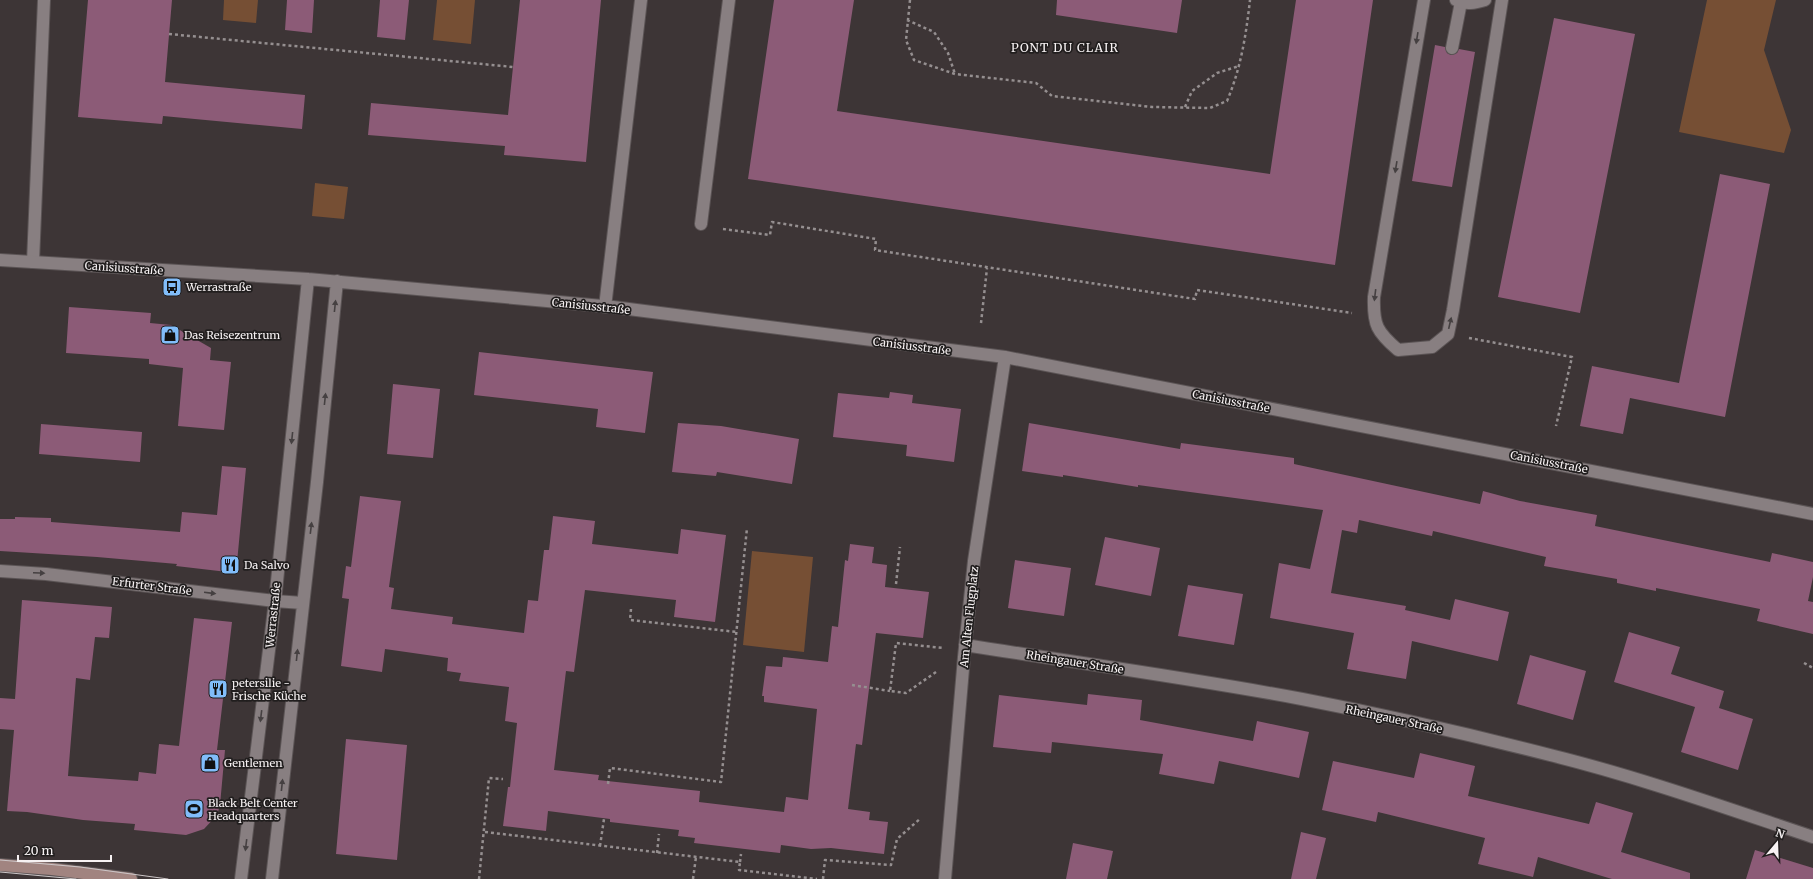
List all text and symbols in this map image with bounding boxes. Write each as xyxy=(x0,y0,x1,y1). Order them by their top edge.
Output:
one-way arrow xyxy=(1414,32,1420,45)
district label: PONT DU CLAIR xyxy=(1011,40,1119,55)
one-way arrow xyxy=(1393,161,1399,173)
street label: Canisiusstraße xyxy=(84,258,164,278)
bus stop icon: Werrastraße xyxy=(161,276,183,298)
place label: Werrastraße xyxy=(185,280,252,294)
one-way arrow xyxy=(1372,289,1378,301)
street label: Canisiusstraße xyxy=(551,295,631,317)
one-way arrow xyxy=(331,300,338,312)
one-way arrow xyxy=(1448,317,1454,329)
shop icon: Das Reisezentrum xyxy=(159,324,181,346)
place label: Das Reisezentrum xyxy=(184,328,280,342)
street label: Canisiusstraße xyxy=(872,334,952,358)
street label: Canisiusstraße xyxy=(1191,387,1271,415)
one-way arrow xyxy=(322,393,328,405)
one-way arrow xyxy=(289,432,295,444)
street label: Canisiusstraße xyxy=(1509,448,1589,476)
one-way arrow xyxy=(308,522,314,534)
restaurant icon: Da Salvo xyxy=(219,554,241,576)
place label: Da Salvo xyxy=(244,558,290,572)
street label: Am Alten Flugplatz xyxy=(957,566,981,669)
one-way arrow xyxy=(33,570,45,577)
street label: Erfurter Straße xyxy=(111,574,193,598)
street label: Werrastraße xyxy=(263,581,283,649)
one-way arrow xyxy=(204,590,216,596)
street label: Rheingauer Straße xyxy=(1025,647,1125,677)
one-way arrow xyxy=(294,649,300,661)
place label: petersilie - Frische Küche xyxy=(232,676,307,703)
restaurant icon: petersilie - Frische Küche xyxy=(207,678,229,700)
street label: Rheingauer Straße xyxy=(1344,702,1444,736)
one-way arrow xyxy=(258,710,264,722)
shop icon: Gentlemen xyxy=(199,752,221,774)
place label: Gentlemen xyxy=(224,756,283,770)
one-way arrow xyxy=(279,779,286,791)
place label: Black Belt Center Headquarters xyxy=(208,796,298,823)
sports icon: Black Belt Center Headquarters xyxy=(183,798,205,820)
north arrow xyxy=(1757,823,1797,863)
text: N xyxy=(1774,826,1787,842)
scale bar xyxy=(18,837,111,863)
one-way arrow xyxy=(243,839,249,851)
text: 20 m xyxy=(24,843,53,858)

